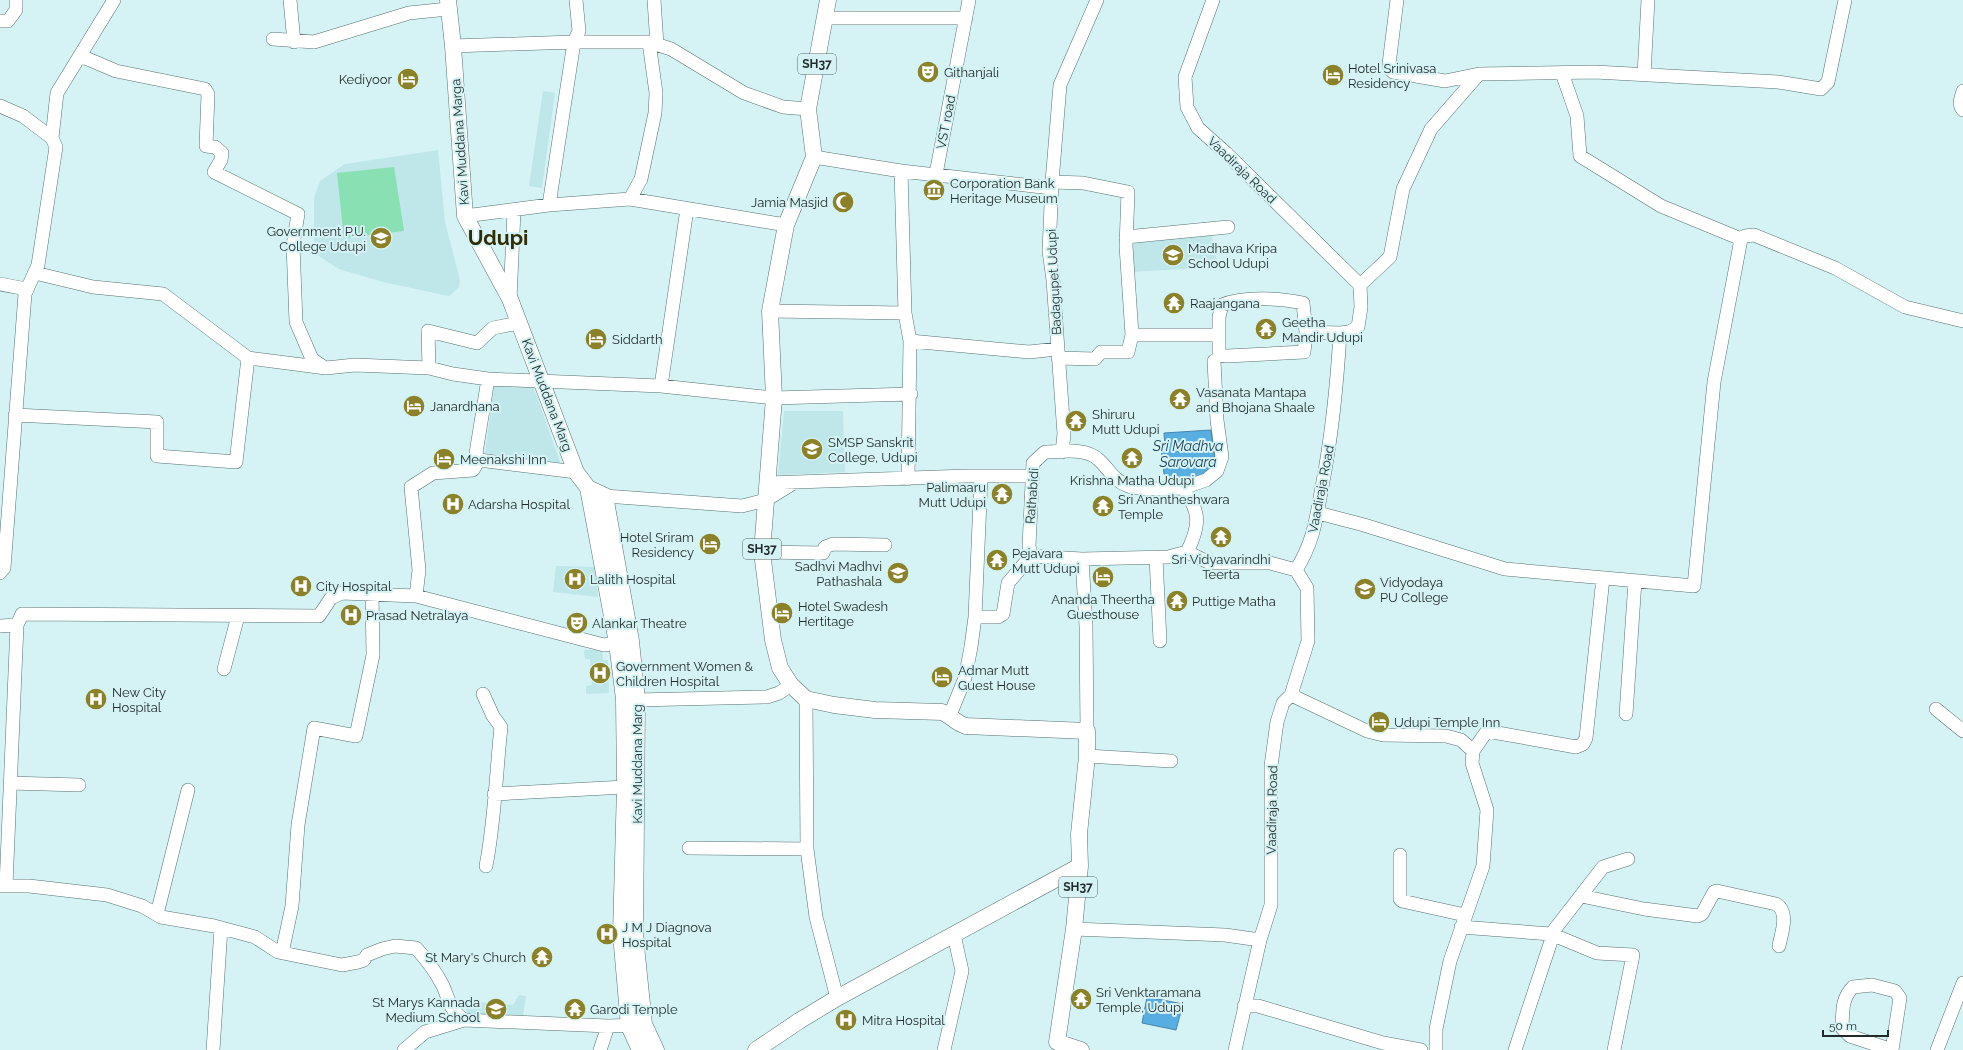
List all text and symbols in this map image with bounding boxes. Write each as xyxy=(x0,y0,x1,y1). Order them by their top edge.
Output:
road number: SH37 xyxy=(798,54,836,74)
theatre icon: Githanjali xyxy=(915,59,941,85)
place label: Hotel Srinivasa Residency xyxy=(1348,61,1436,91)
hotel icon: Hotel Srinivasa Residency xyxy=(1320,62,1346,88)
place label: Githanjali xyxy=(944,65,999,80)
hotel icon: Kediyoor xyxy=(395,66,421,92)
place label: Kediyoor xyxy=(339,72,392,87)
street label: Kavi Muddana Marga xyxy=(448,78,472,206)
street label: VST road xyxy=(933,94,959,150)
street label: Vaadiraja Road xyxy=(1205,134,1279,206)
place label: Corporation Bank Heritage Museum xyxy=(950,176,1058,206)
museum icon: Corporation Bank Heritage Museum xyxy=(921,177,947,203)
mosque icon: Jamia Masjid xyxy=(830,189,856,215)
place label: Jamia Masjid xyxy=(751,195,828,210)
place label: Government P.U. College Udupi xyxy=(267,224,366,254)
school or university icon: Government P.U. College Udupi xyxy=(368,225,394,251)
district label: Udupi xyxy=(468,225,528,250)
street label: Badagupet Udupi xyxy=(1044,229,1064,335)
place label: Madhava Kripa School Udupi xyxy=(1188,241,1277,271)
school or university icon: Madhava Kripa School Udupi xyxy=(1160,242,1186,268)
temple icon: Raajangana xyxy=(1161,290,1187,316)
place label: Raajangana xyxy=(1190,296,1260,311)
place label: Geetha Mandir Udupi xyxy=(1282,315,1363,345)
temple icon: Geetha Mandir Udupi xyxy=(1253,316,1279,342)
hotel icon: Siddarth xyxy=(583,326,609,352)
place label: Siddarth xyxy=(612,332,662,347)
street label: Kavi Muddana Marg xyxy=(519,337,575,453)
place label: Vasanata Mantapa and Bhojana Shaale xyxy=(1196,385,1315,415)
temple icon: Vasanata Mantapa and Bhojana Shaale xyxy=(1167,386,1193,412)
hotel icon: Janardhana xyxy=(401,393,427,419)
place label: Janardhana xyxy=(430,399,500,414)
place label: Shiruru Mutt Udupi xyxy=(1092,407,1160,437)
temple icon: Shiruru Mutt Udupi xyxy=(1063,408,1089,434)
place label: SMSP Sanskrit College, Udupi xyxy=(828,435,918,465)
school or university icon: SMSP Sanskrit College, Udupi xyxy=(799,436,825,462)
water label: Sri Madhva Sarovara xyxy=(1152,438,1223,470)
street label: Vaadiraja Road xyxy=(1305,444,1337,534)
temple icon: Krishna Matha Udupi xyxy=(1119,445,1145,471)
hotel icon: Meenakshi Inn xyxy=(431,446,457,472)
place label: Meenakshi Inn xyxy=(460,452,547,467)
street label: Rathabidi xyxy=(1023,467,1041,525)
place label: Krishna Matha Udupi xyxy=(1070,473,1194,488)
place label: Palimaaru Mutt Udupi xyxy=(919,480,986,510)
temple icon: Palimaaru Mutt Udupi xyxy=(989,481,1015,507)
hospital icon: Adarsha Hospital xyxy=(440,491,466,517)
place label: Sri Anantheshwara Temple xyxy=(1118,492,1230,522)
temple icon: Sri Anantheshwara Temple xyxy=(1090,493,1116,519)
place label: Adarsha Hospital xyxy=(468,497,570,512)
temple icon: Sri Vidyavarindhi Teerta xyxy=(1208,524,1234,550)
place label: Hotel Sriram Residency xyxy=(620,530,694,560)
hotel icon: Hotel Sriram Residency xyxy=(697,531,723,557)
road number: SH37 xyxy=(743,539,781,559)
place label: Pejavara Mutt Udupi xyxy=(1012,546,1080,576)
temple icon: Pejavara Mutt Udupi xyxy=(984,547,1010,573)
place label: Sri Vidyavarindhi Teerta xyxy=(1172,552,1270,582)
place label: Sadhvi Madhvi Pathashala xyxy=(795,559,882,589)
school or university icon: Sadhvi Madhvi Pathashala xyxy=(885,560,911,586)
hotel icon: Ananda Theertha Guesthouse xyxy=(1090,564,1116,590)
hospital icon: Lalith Hospital xyxy=(562,566,588,592)
place label: Lalith Hospital xyxy=(590,572,676,587)
hospital icon: City Hospital xyxy=(288,573,314,599)
place label: Vidyodaya PU College xyxy=(1380,575,1449,605)
school or university icon: Vidyodaya PU College xyxy=(1352,576,1378,602)
place label: City Hospital xyxy=(316,579,392,594)
temple icon: Puttige Matha xyxy=(1164,588,1190,614)
place label: Ananda Theertha Guesthouse xyxy=(1051,592,1155,622)
place label: Puttige Matha xyxy=(1192,594,1276,609)
place label: Hotel Swadesh Hertitage xyxy=(798,599,888,629)
hotel icon: Hotel Swadesh Hertitage xyxy=(769,600,795,626)
hospital icon: Prasad Netralaya xyxy=(338,602,364,628)
place label: Prasad Netralaya xyxy=(366,608,468,623)
theatre icon: Alankar Theatre xyxy=(564,610,590,636)
place label: Alankar Theatre xyxy=(592,616,687,631)
place label: Government Women & Children Hospital xyxy=(616,659,754,689)
hospital icon: Government Women & Children Hospital xyxy=(587,660,613,686)
place label: Admar Mutt Guest House xyxy=(958,663,1036,693)
hotel icon: Admar Mutt Guest House xyxy=(929,664,955,690)
place label: New City Hospital xyxy=(112,685,166,715)
hospital icon: New City Hospital xyxy=(83,686,109,712)
street label: Kavi Muddana Marg xyxy=(630,704,645,824)
hotel icon: Udupi Temple Inn xyxy=(1366,709,1392,735)
place label: Udupi Temple Inn xyxy=(1394,715,1500,730)
street label: Vaadiraja Road xyxy=(1264,765,1280,855)
road number: SH37 xyxy=(1059,877,1097,897)
place label: J M J Diagnova Hospital xyxy=(622,920,712,950)
hospital icon: J M J Diagnova Hospital xyxy=(594,921,620,947)
temple icon: St Mary's Church xyxy=(529,944,555,970)
place label: St Mary's Church xyxy=(425,950,526,965)
place label: Sri Venktaramana Temple, Udupi xyxy=(1096,985,1201,1015)
temple icon: Sri Venktaramana Temple, Udupi xyxy=(1068,986,1094,1012)
place label: St Marys Kannada Medium School xyxy=(372,995,480,1025)
school or university icon: St Marys Kannada Medium School xyxy=(483,996,509,1022)
temple icon: Garodi Temple xyxy=(562,996,588,1022)
place label: Garodi Temple xyxy=(590,1002,678,1017)
hospital icon: Mitra Hospital xyxy=(833,1007,859,1033)
scale bar xyxy=(1823,1012,1888,1038)
place label: Mitra Hospital xyxy=(862,1013,945,1028)
text: 50 m xyxy=(1829,1019,1857,1033)

